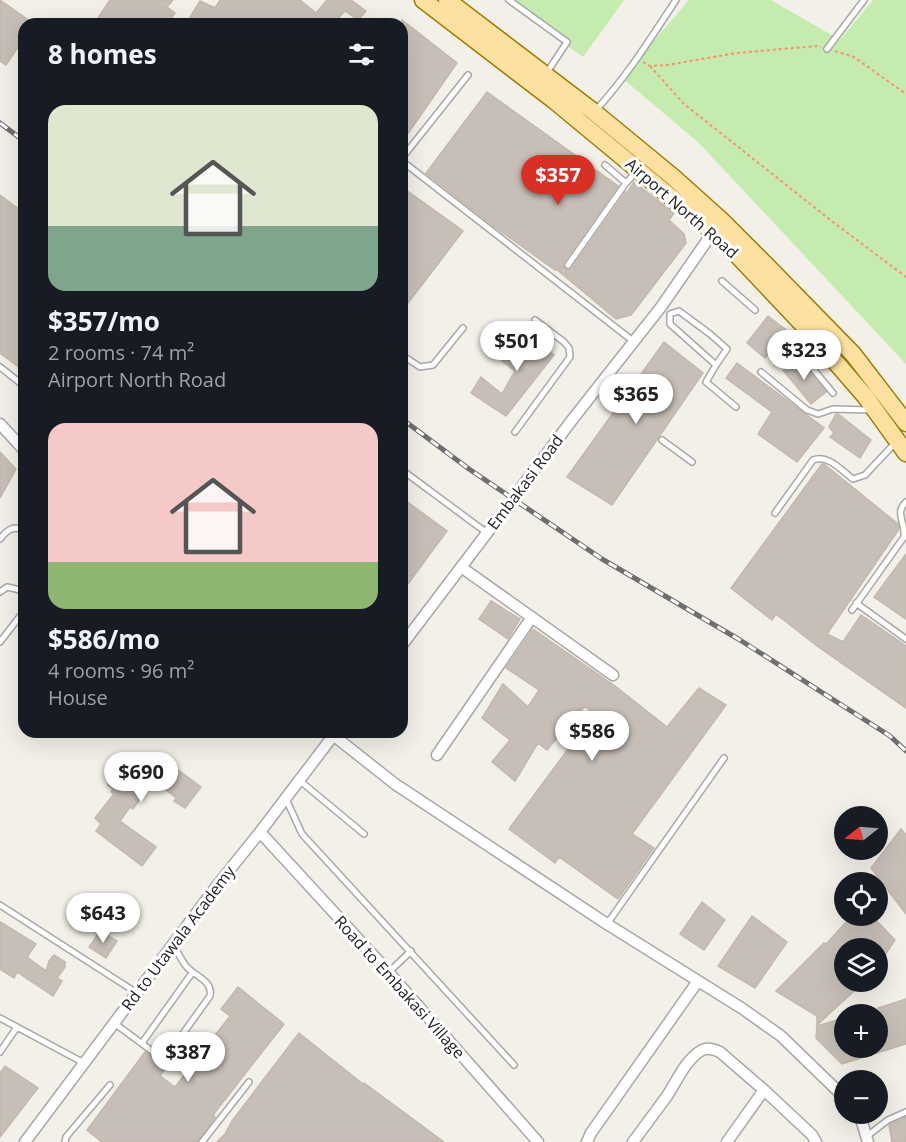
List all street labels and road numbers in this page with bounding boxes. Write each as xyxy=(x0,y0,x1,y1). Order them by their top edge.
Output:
street label: Airport North Road xyxy=(621,153,743,263)
street label: Embakasi Road xyxy=(482,430,568,534)
street label: Rd to Utawala Academy xyxy=(116,860,240,1015)
street label: Road to Embakasi Village xyxy=(330,911,470,1063)

